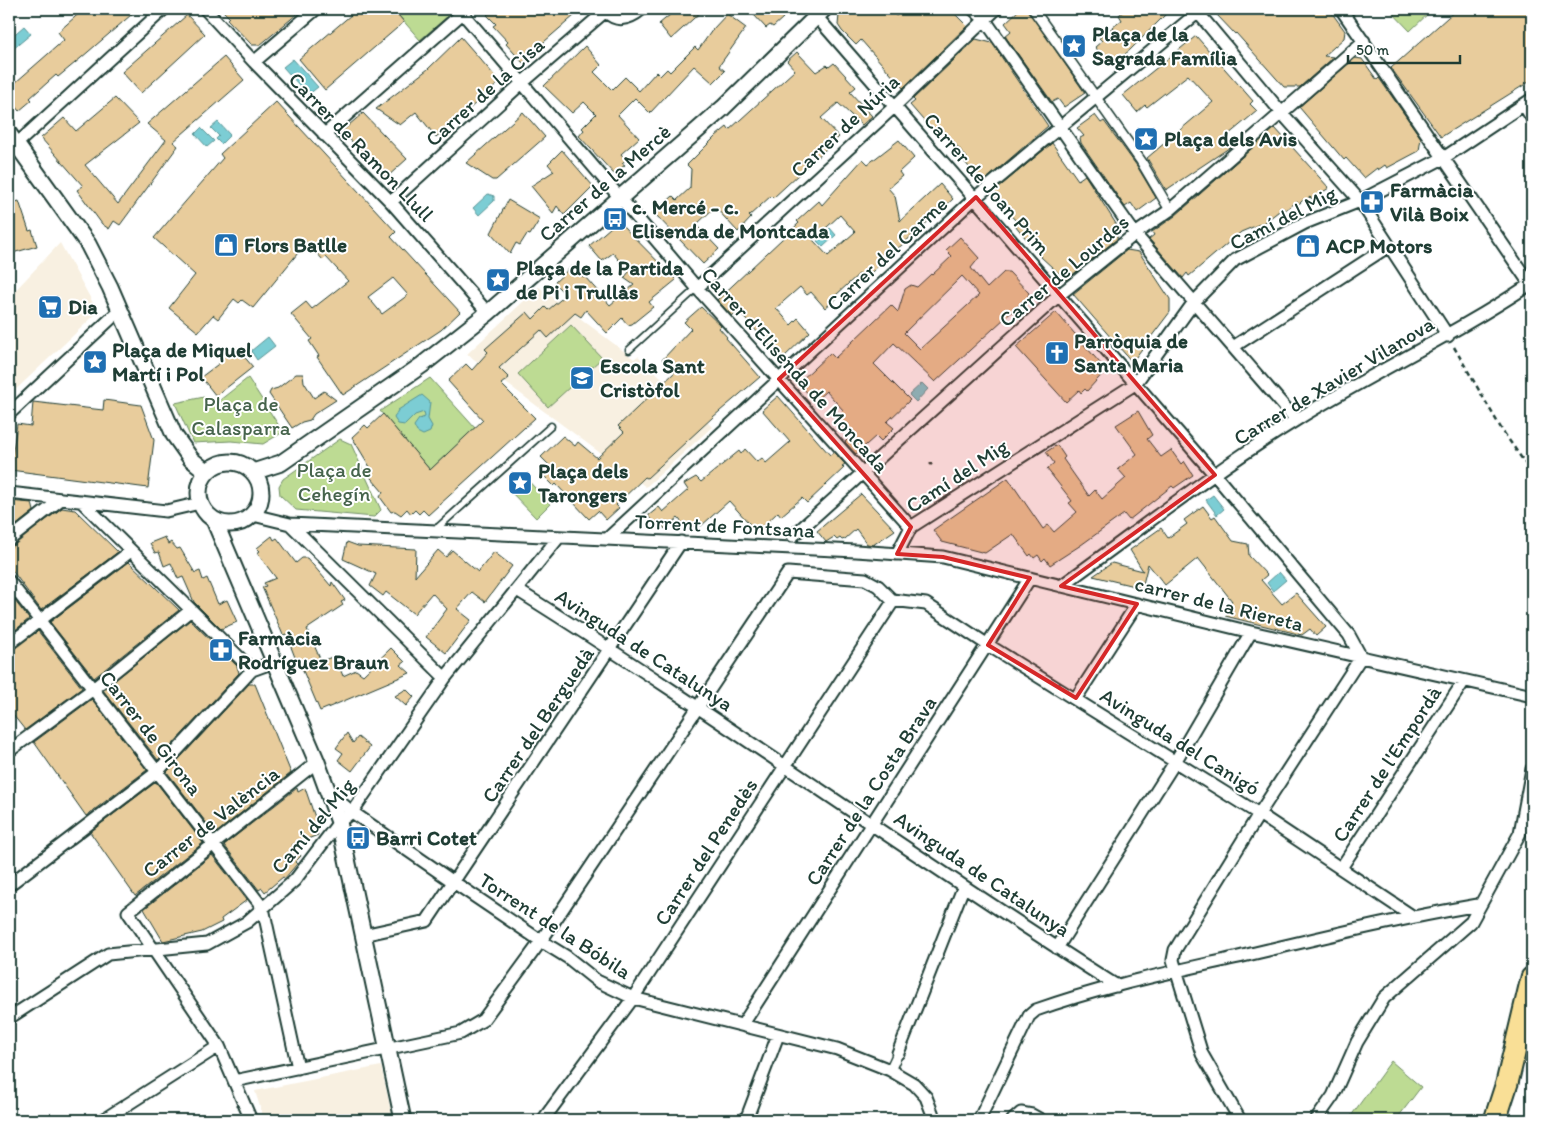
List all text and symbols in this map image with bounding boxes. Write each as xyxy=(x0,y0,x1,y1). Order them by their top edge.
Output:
place label: Plaça de la Sagrada Família xyxy=(1092,21,1238,71)
street label: Carrer de la Cisa xyxy=(420,32,549,151)
scale bar xyxy=(1348,32,1461,64)
place icon: Plaça de la Sagrada Família xyxy=(1061,33,1087,59)
text: 50 m xyxy=(1356,41,1389,59)
street label: Carrer de Ramon Llull xyxy=(284,67,439,227)
street label: Carrer de Núria xyxy=(785,69,904,182)
street label: Carrer de Joan Prim xyxy=(919,107,1056,260)
street label: Carrer de la Mercè xyxy=(534,119,676,247)
place icon: Plaça dels Avis xyxy=(1133,126,1159,152)
place label: Plaça dels Avis xyxy=(1164,126,1297,152)
place label: Farmàcia Vilà Boix xyxy=(1390,177,1474,226)
street label: Camí del Mig xyxy=(1225,180,1341,255)
pharmacy icon: Farmàcia Vilà Boix xyxy=(1359,189,1385,215)
street label: Carrer del Carme xyxy=(821,191,952,316)
place label: c. Mercé - c. Elisenda de Montcada xyxy=(632,194,830,243)
bus stop icon: c. Mercé - c. Elisenda de Montcada xyxy=(602,206,628,232)
street label: Carrer de Lourdes xyxy=(994,209,1134,332)
shop icon: Flors Batlle xyxy=(213,232,239,258)
place label: Flors Batlle xyxy=(244,232,347,257)
shop icon: ACP Motors xyxy=(1295,233,1321,259)
place label: ACP Motors xyxy=(1325,233,1432,258)
place label: Plaça de la Partida de Pi i Trullàs xyxy=(516,255,685,304)
street label: Carrer d'Elisenda de Moncada xyxy=(696,262,894,478)
place icon: Plaça de la Partida de Pi i Trullàs xyxy=(485,267,511,293)
supermarket icon: Dia xyxy=(37,294,63,320)
place label: Dia xyxy=(68,294,98,319)
street label: Carrer de Xavier Vilanova xyxy=(1229,311,1439,450)
place label: Parròquia de Santa Maria xyxy=(1074,328,1188,377)
place label: Plaça de Miquel Martí i Pol xyxy=(112,337,253,386)
church icon: Parròquia de Santa Maria xyxy=(1044,340,1070,366)
place icon: Plaça de Miquel Martí i Pol xyxy=(82,349,108,375)
place label: Escola Sant Cristòfol xyxy=(600,353,705,402)
school or university icon: Escola Sant Cristòfol xyxy=(569,365,595,391)
park label: Plaça de Calasparra xyxy=(191,391,291,440)
street label: Camí del Mig xyxy=(901,433,1013,518)
park label: Plaça de Cehegín xyxy=(296,457,372,506)
place label: Plaça dels Tarongers xyxy=(537,458,628,508)
place icon: Plaça dels Tarongers xyxy=(507,470,533,496)
street label: Torrent de Fontsana xyxy=(634,508,816,543)
street label: carrer de la Riereta xyxy=(1132,571,1306,637)
street label: Avinguda de Catalunya xyxy=(551,583,738,716)
place label: Farmàcia Rodríguez Braun xyxy=(238,625,389,675)
pharmacy icon: Farmàcia Rodríguez Braun xyxy=(208,637,234,663)
street label: Carrer del Berguedà xyxy=(476,642,599,807)
street label: Carrer de Girona xyxy=(95,665,208,800)
street label: Carrer de l'Empordà xyxy=(1327,681,1447,847)
street label: Avinguda del Canigó xyxy=(1096,682,1265,801)
street label: Carrer de la Costa Brava xyxy=(800,691,941,890)
street label: Carrer de València xyxy=(137,760,284,883)
street label: Camí del Mig xyxy=(266,773,360,878)
street label: Carrer del Penedès xyxy=(649,773,762,930)
street label: Avinguda de Catalunya xyxy=(890,805,1075,942)
bus stop icon: Barri Cotet xyxy=(345,825,371,851)
place label: Barri Cotet xyxy=(376,825,477,850)
street label: Torrent de la Bóbila xyxy=(475,867,636,984)

